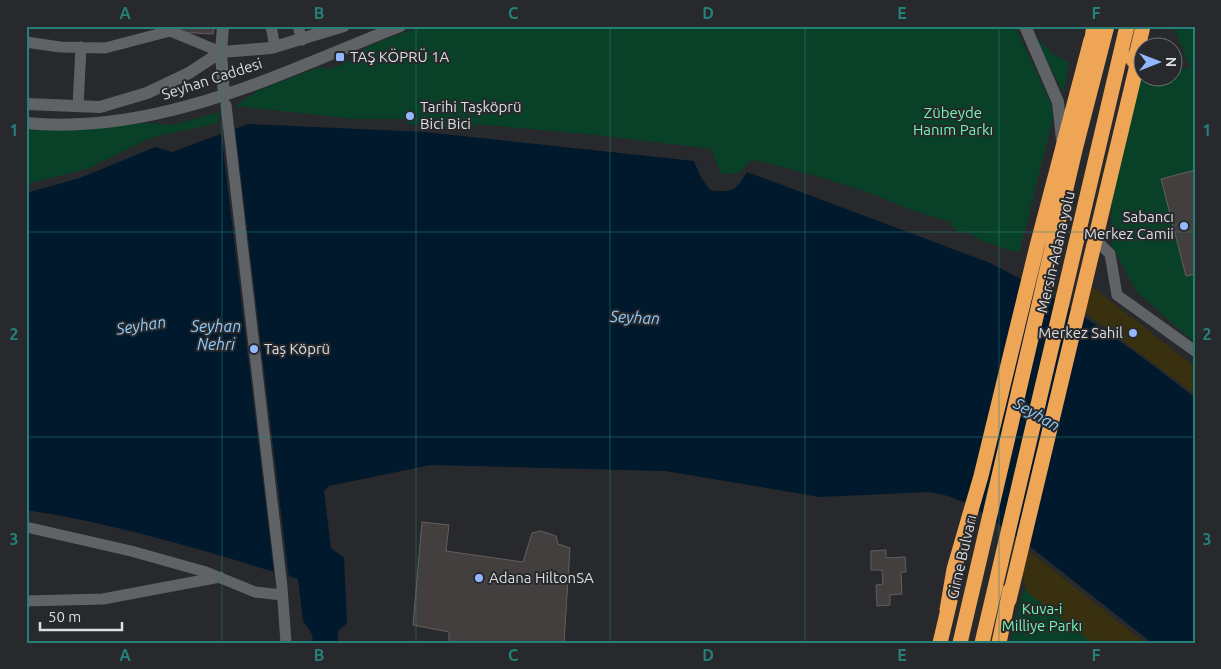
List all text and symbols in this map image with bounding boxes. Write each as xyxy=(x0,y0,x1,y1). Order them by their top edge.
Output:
text: A xyxy=(119,4,131,22)
text: B xyxy=(314,4,324,22)
text: C xyxy=(508,4,518,22)
text: D xyxy=(702,4,714,22)
text: E xyxy=(897,4,907,22)
text: F xyxy=(1092,4,1101,22)
north arrow xyxy=(1134,38,1184,88)
place label: TAŞ KÖPRÜ 1A xyxy=(350,48,450,65)
marker: TAŞ KÖPRÜ 1A xyxy=(334,51,346,63)
street label: Seyhan Caddesi xyxy=(159,54,264,103)
text: N xyxy=(1163,57,1179,67)
place label: Tarihi Taşköprü Bici Bici xyxy=(420,98,522,132)
park label: Zübeyde Hanım Parkı xyxy=(913,104,993,138)
marker: Tarihi Taşköprü Bici Bici xyxy=(404,110,416,122)
text: 1 xyxy=(9,121,19,139)
text: 1 xyxy=(1202,121,1212,139)
street label: Mersin-Adana yolu xyxy=(1033,189,1078,314)
place label: Sabancı Merkez Camii xyxy=(1084,208,1174,242)
marker: Sabancı Merkez Camii xyxy=(1178,220,1190,232)
water label: Seyhan xyxy=(608,307,661,327)
water label: Seyhan xyxy=(114,312,167,338)
water label: Seyhan Nehri xyxy=(190,317,241,353)
place label: Merkez Sahil xyxy=(1038,324,1123,341)
text: 2 xyxy=(9,325,19,343)
text: 2 xyxy=(1202,325,1212,343)
marker: Merkez Sahil xyxy=(1127,327,1139,339)
place label: Taș Köprü xyxy=(264,340,330,357)
marker: Taș Köprü xyxy=(248,343,260,355)
water label: Seyhan xyxy=(1010,393,1063,434)
street label: Girne Bulvarı xyxy=(944,513,979,601)
text: 3 xyxy=(9,530,19,548)
text: 3 xyxy=(1202,530,1212,548)
place label: Adana HiltonSA xyxy=(489,569,594,586)
marker: Adana HiltonSA xyxy=(473,572,485,584)
scale bar xyxy=(40,599,122,631)
park label: Kuva-i Milliye Parkı xyxy=(1002,600,1082,634)
text: 50 m xyxy=(48,608,81,625)
text: A xyxy=(119,646,131,664)
text: B xyxy=(314,646,324,664)
text: C xyxy=(508,646,518,664)
text: D xyxy=(702,646,714,664)
text: E xyxy=(897,646,907,664)
text: F xyxy=(1092,646,1101,664)

